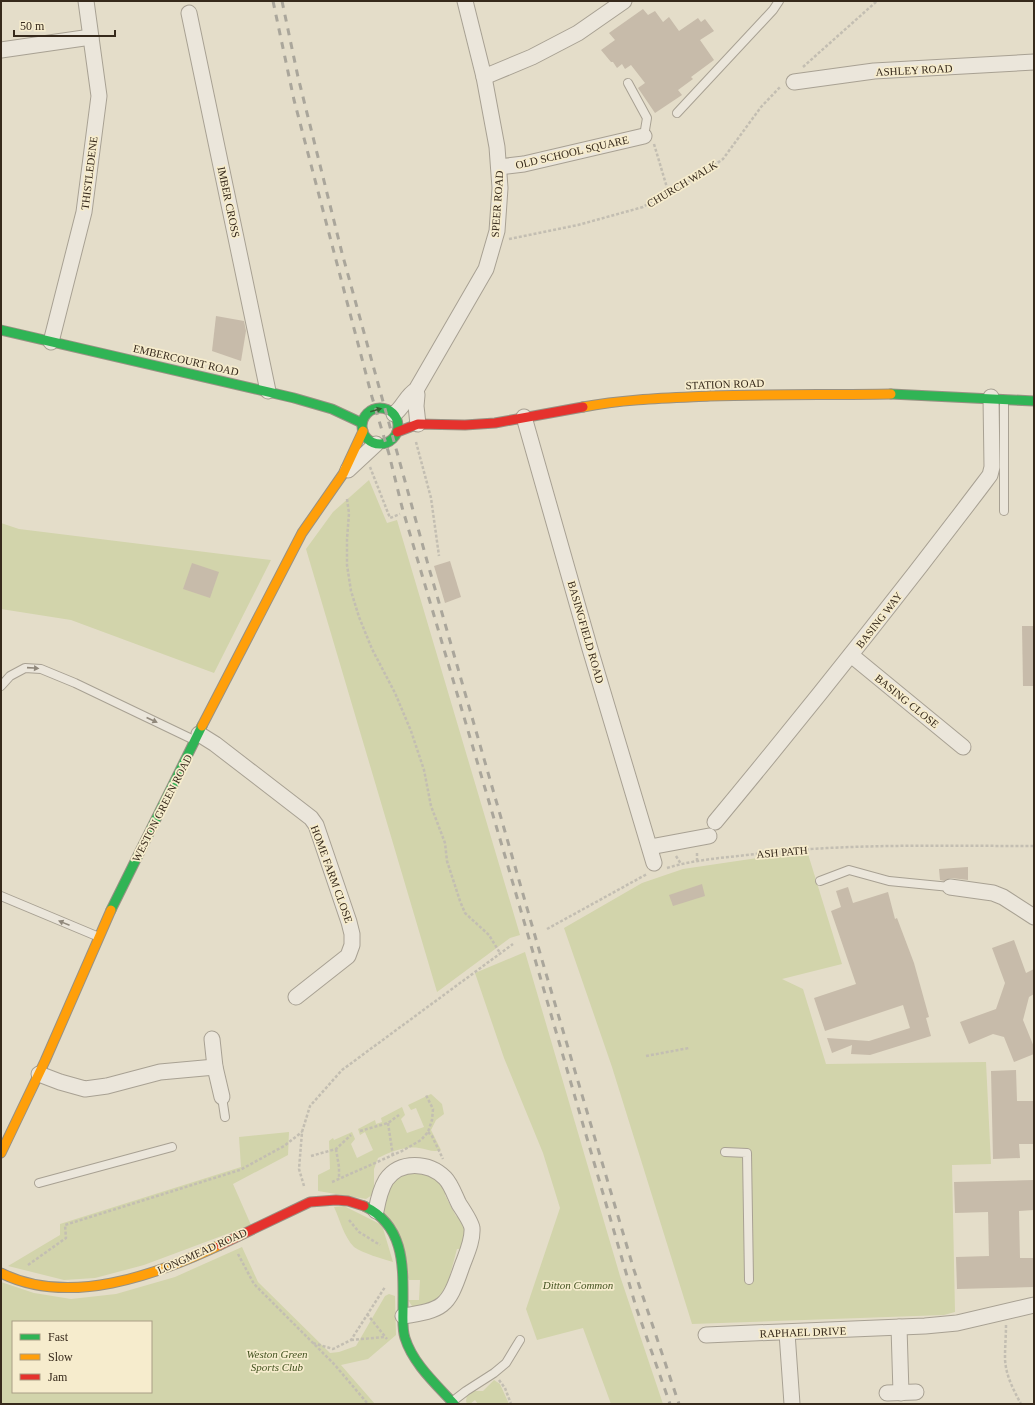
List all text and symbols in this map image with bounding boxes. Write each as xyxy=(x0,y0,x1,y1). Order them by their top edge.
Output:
scale bar xyxy=(14,12,115,38)
text: 50 m xyxy=(20,19,45,33)
street label: ASHLEY ROAD xyxy=(875,62,953,78)
street label: OLD SCHOOL SQUARE xyxy=(514,133,630,171)
street label: THISTLEDENE xyxy=(79,135,99,210)
street label: CHURCH WALK xyxy=(645,158,719,210)
street label: IMBER CROSS xyxy=(216,165,242,239)
street label: SPEER ROAD xyxy=(489,170,505,238)
street label: EMBERCOURT ROAD xyxy=(132,342,240,378)
street label: STATION ROAD xyxy=(685,377,765,391)
one-way arrow xyxy=(370,407,382,413)
street label: BASINGFIELD ROAD xyxy=(566,579,606,685)
street label: BASING WAY xyxy=(853,590,905,650)
one-way arrow xyxy=(27,665,39,672)
street label: BASING CLOSE xyxy=(873,672,942,731)
one-way arrow xyxy=(147,717,158,723)
street label: WESTON GREEN ROAD xyxy=(130,752,194,864)
street label: HOME FARM CLOSE xyxy=(309,824,355,925)
street label: ASH PATH xyxy=(756,844,808,860)
one-way arrow xyxy=(57,919,69,925)
street label: LONGMEAD ROAD xyxy=(155,1226,249,1276)
park label: Ditton Common xyxy=(542,1279,614,1291)
legend xyxy=(12,1321,152,1393)
street label: RAPHAEL DRIVE xyxy=(759,1324,847,1340)
text: Fast xyxy=(48,1330,69,1344)
park label: Weston Green Sports Club xyxy=(246,1348,308,1373)
text: Slow xyxy=(48,1350,73,1364)
text: Jam xyxy=(48,1370,68,1384)

